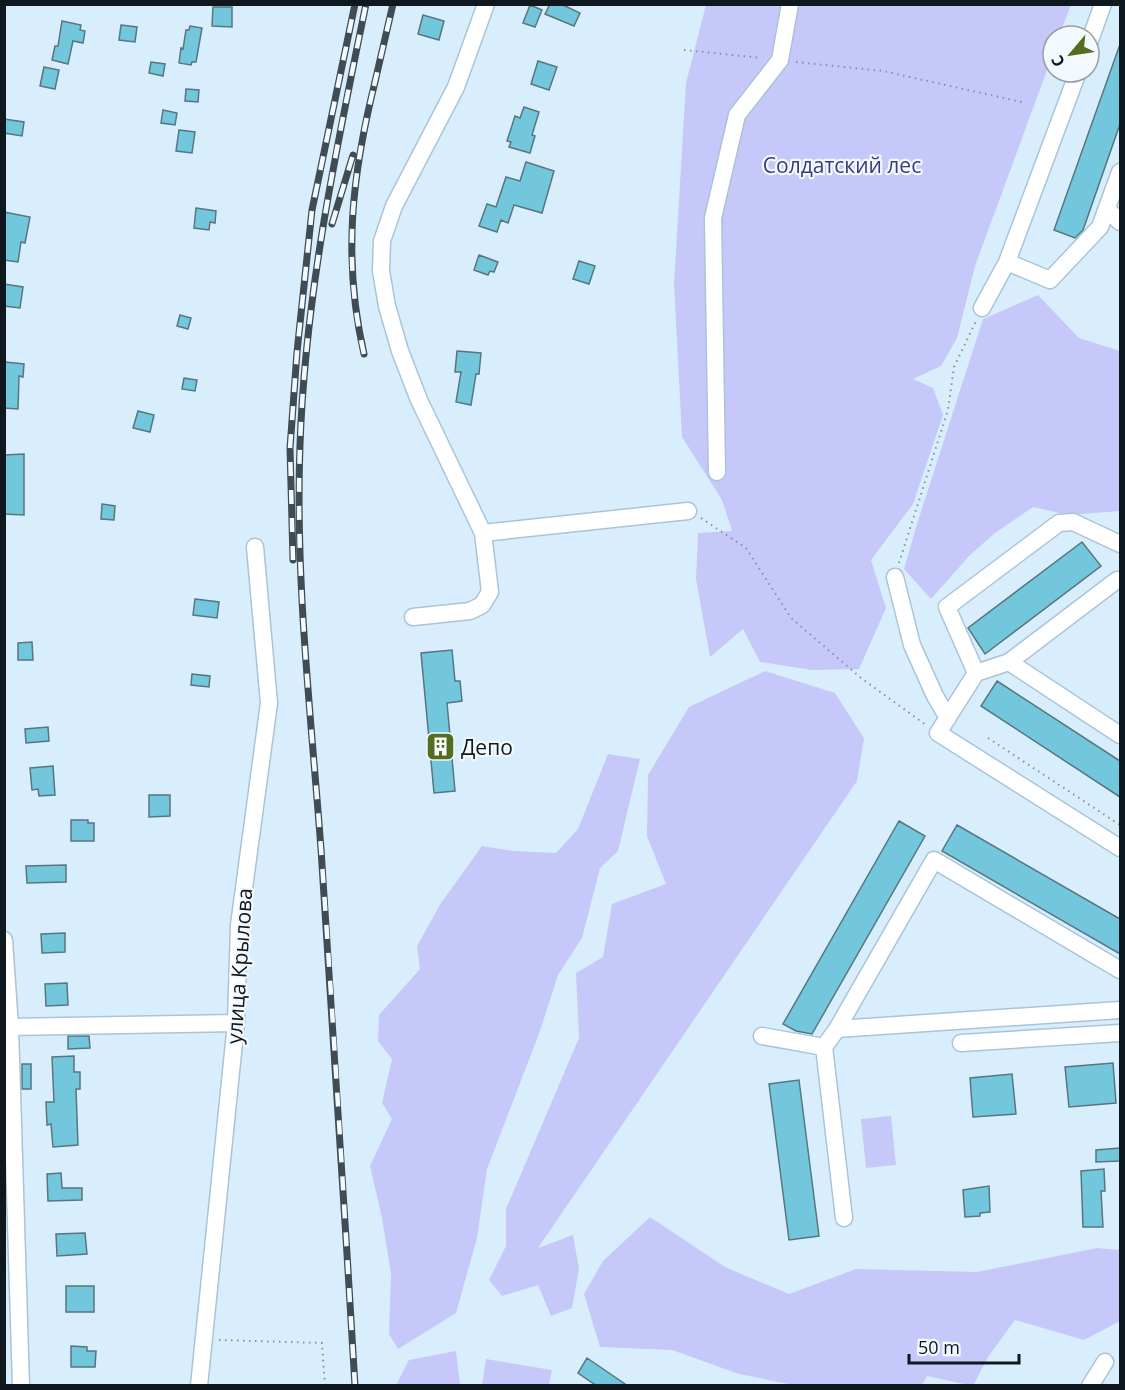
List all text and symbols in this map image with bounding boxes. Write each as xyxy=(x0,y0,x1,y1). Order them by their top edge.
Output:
north arrow xyxy=(1041,24,1101,84)
text: С xyxy=(1046,51,1070,71)
park label: Солдатский лес xyxy=(763,151,921,179)
building icon: Депо xyxy=(424,731,456,763)
place label: Депо xyxy=(461,733,513,761)
street label: улица Крылова xyxy=(220,887,258,1045)
scale bar xyxy=(909,1327,1018,1365)
text: 50 m xyxy=(918,1335,960,1359)

